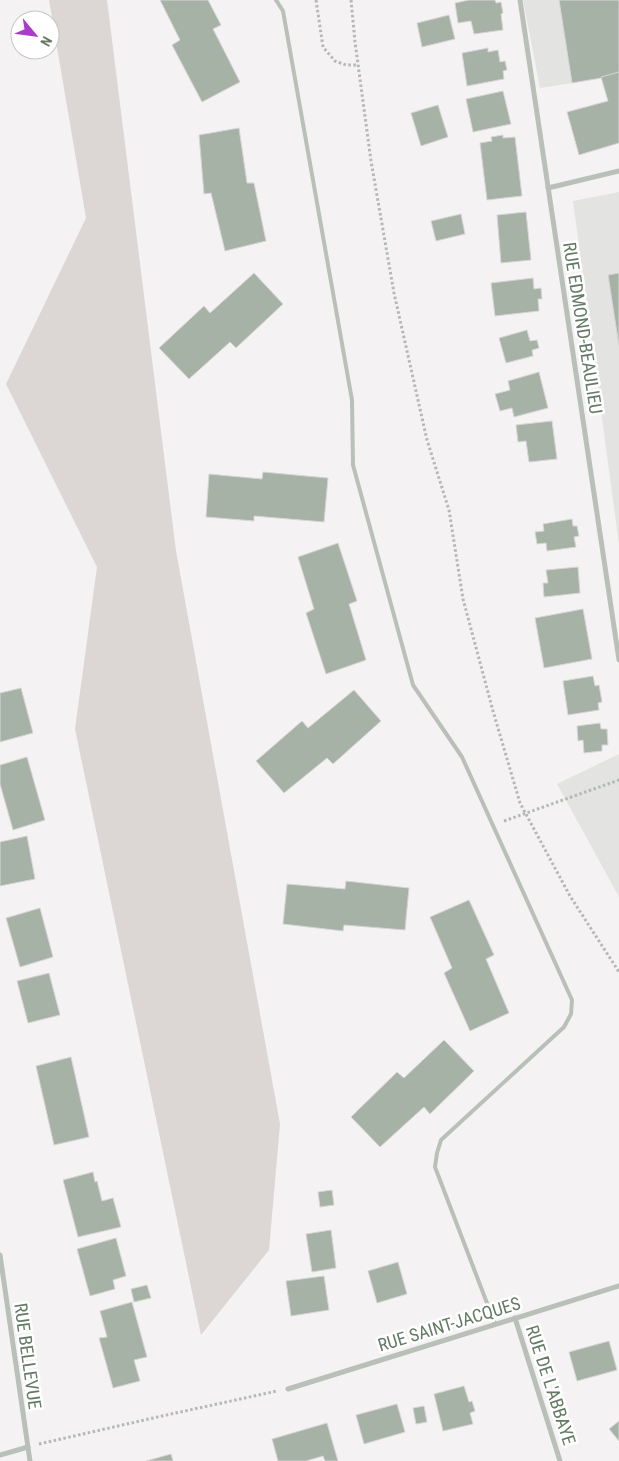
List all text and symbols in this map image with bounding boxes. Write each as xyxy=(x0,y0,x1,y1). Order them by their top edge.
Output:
north arrow xyxy=(10,10,60,60)
text: N xyxy=(37,34,55,49)
street label: RUE EDMOND-BEAULIEU xyxy=(559,241,607,415)
street label: RUE SAINT-JACQUES xyxy=(375,1292,523,1356)
street label: RUE BELLEVUE xyxy=(10,1302,46,1410)
street label: RUE DE L'ABBAYE xyxy=(522,1322,580,1448)

